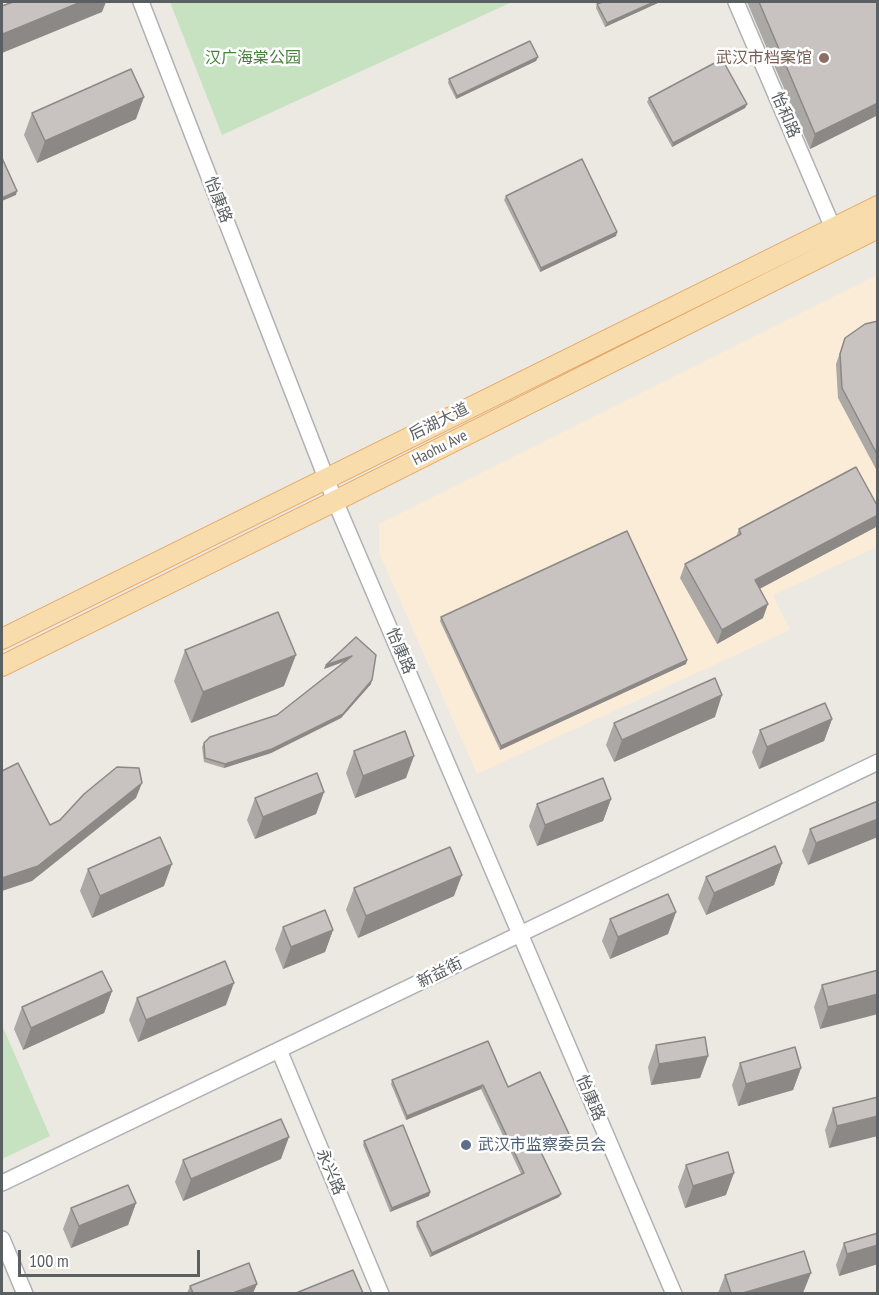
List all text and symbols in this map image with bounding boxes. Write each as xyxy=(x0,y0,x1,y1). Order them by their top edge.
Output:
park label: 汉广海棠公园 xyxy=(205,48,301,68)
place label: 武汉市档案馆 xyxy=(716,48,812,68)
marker: 武汉市档案馆 xyxy=(817,51,831,65)
street label: 怡和路 xyxy=(767,89,803,141)
street label: 怡康路 xyxy=(200,174,236,226)
street label: 后湖大道 xyxy=(406,399,472,445)
street label: Haohu Ave xyxy=(409,426,471,470)
street label: 怡康路 xyxy=(382,625,418,677)
street label: 新益街 xyxy=(414,954,466,992)
street label: 怡康路 xyxy=(572,1072,608,1124)
place label: 武汉市监察委员会 xyxy=(478,1135,606,1155)
marker: 武汉市监察委员会 xyxy=(459,1138,473,1152)
street label: 永兴路 xyxy=(312,1146,348,1198)
scale bar xyxy=(21,1238,202,1276)
text: 100 m xyxy=(29,1249,69,1272)

